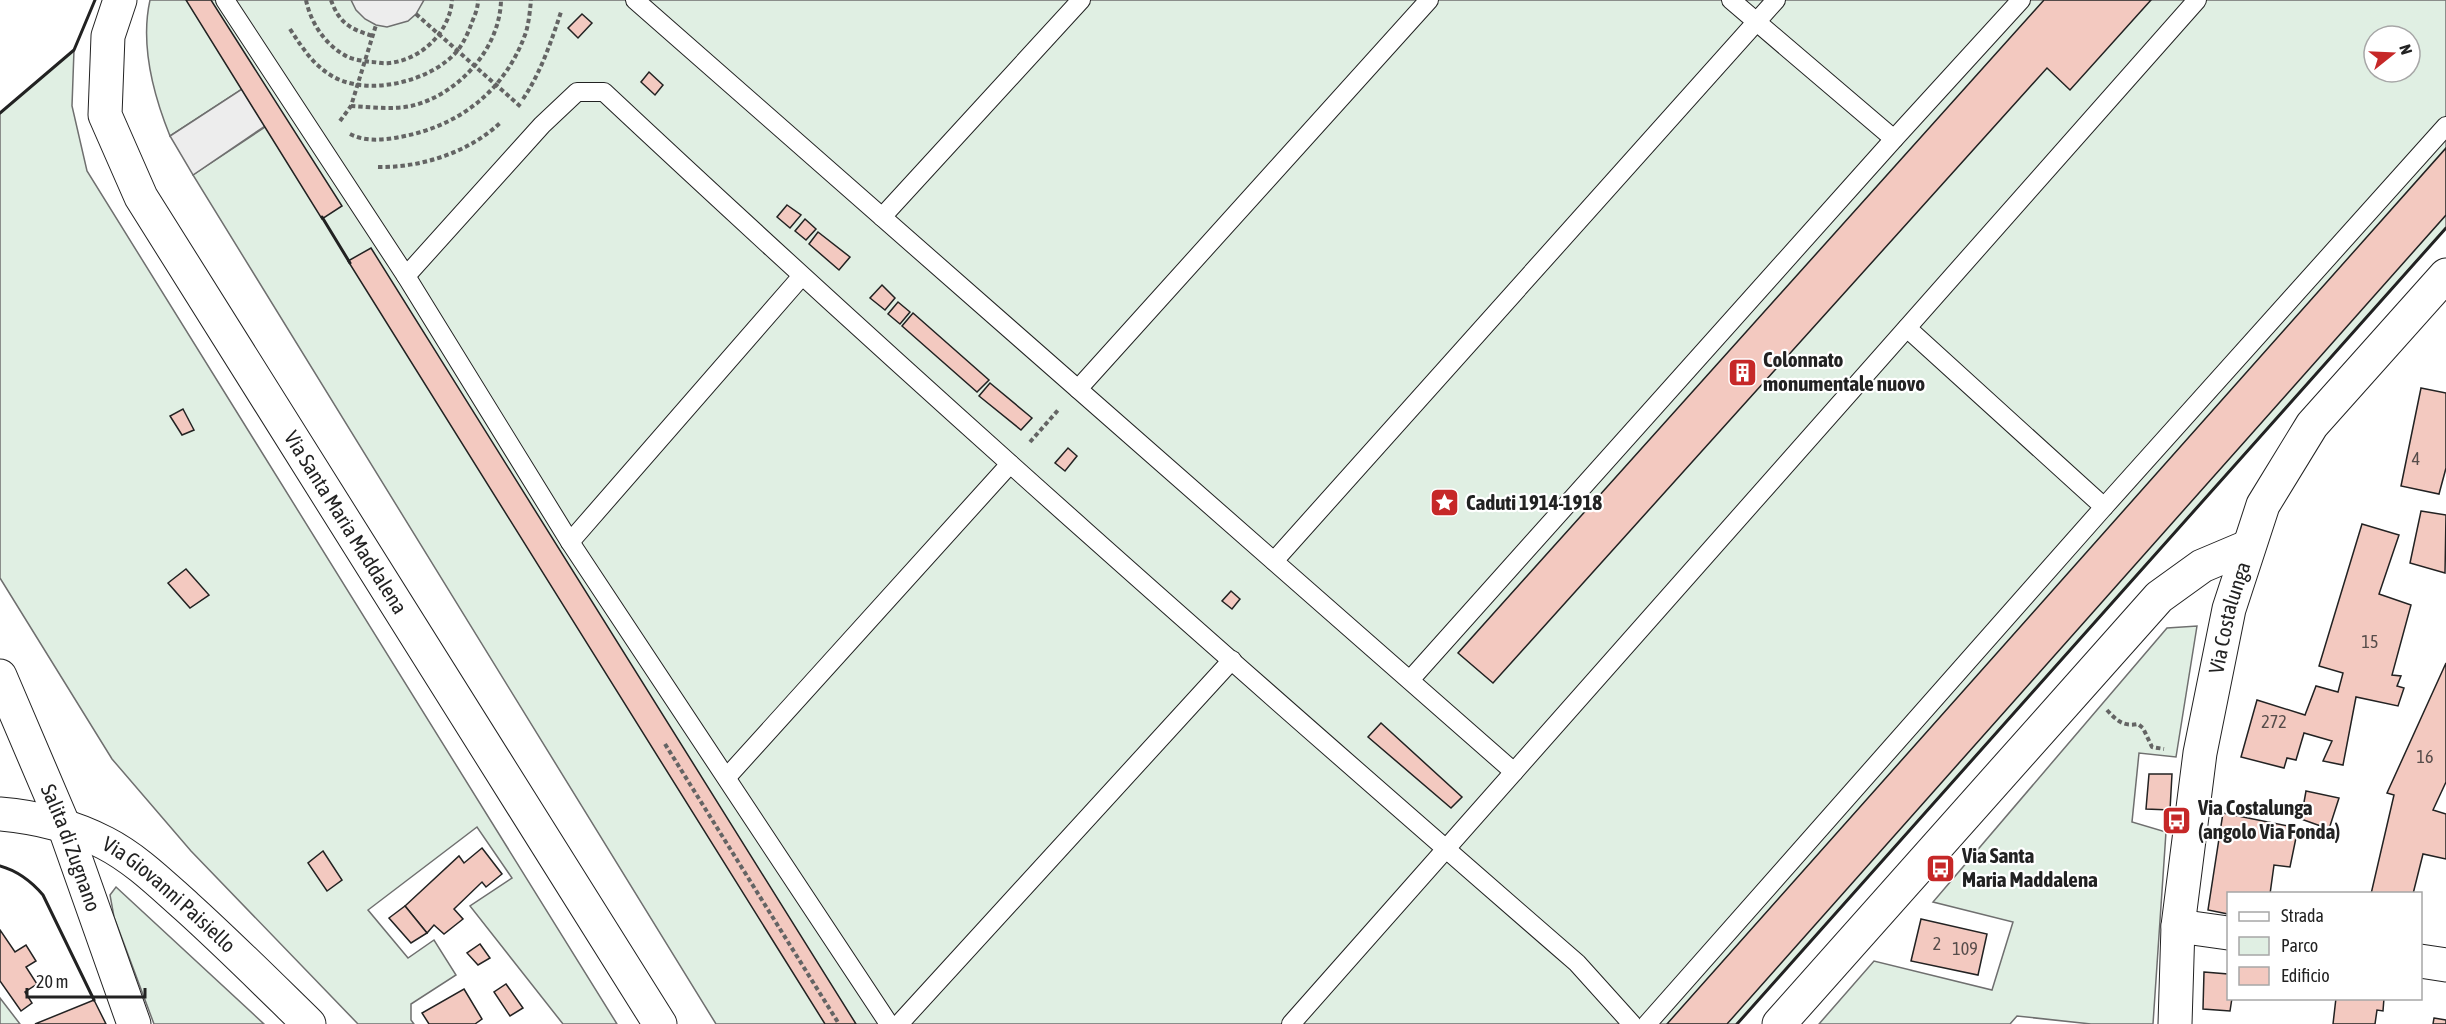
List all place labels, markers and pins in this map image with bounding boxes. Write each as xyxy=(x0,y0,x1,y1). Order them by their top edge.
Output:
place label: Colonnato monumentale nuovo xyxy=(1763,347,1925,395)
building icon: Colonnato monumentale nuovo xyxy=(1726,356,1758,388)
place icon: Caduti 1914-1918 xyxy=(1429,487,1461,519)
place label: Caduti 1914-1918 xyxy=(1466,490,1602,514)
place label: Via Costalunga (angolo Via Fonda) xyxy=(2197,795,2340,843)
bus stop icon: Via Costalunga (angolo Via Fonda) xyxy=(2161,804,2193,836)
place label: Via Santa Maria Maddalena xyxy=(1961,843,2098,891)
bus stop icon: Via Santa Maria Maddalena xyxy=(1925,852,1957,884)

